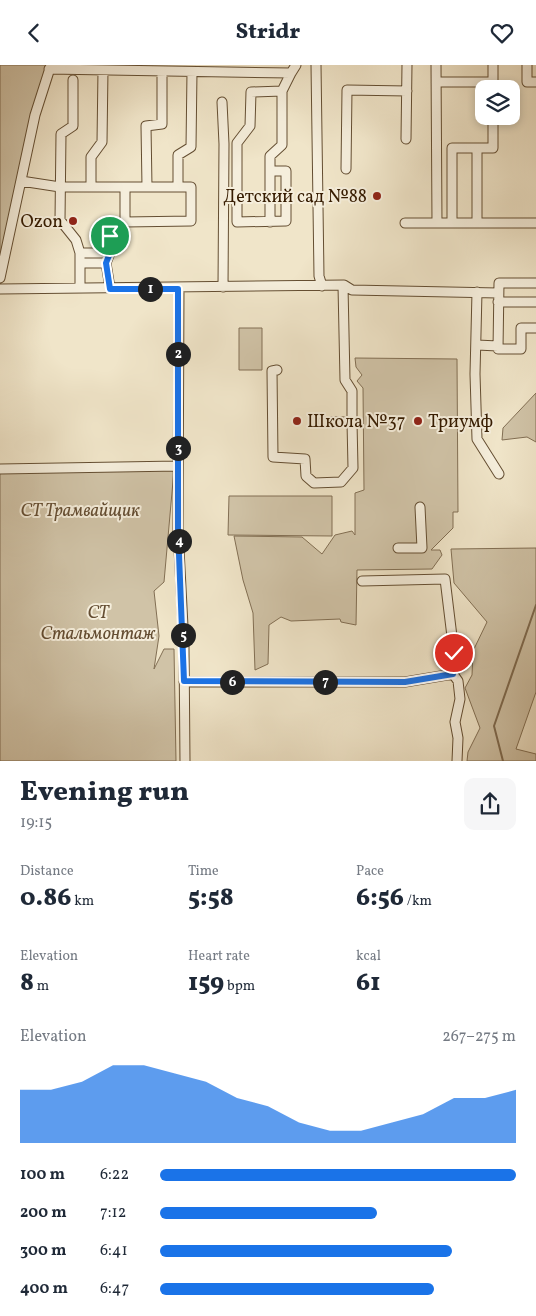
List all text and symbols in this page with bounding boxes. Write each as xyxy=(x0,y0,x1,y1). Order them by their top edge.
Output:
text: Stridr xyxy=(236,17,300,48)
icon: back xyxy=(20,19,48,47)
icon: heart xyxy=(488,19,516,47)
map controls xyxy=(475,80,520,125)
button: layers xyxy=(475,80,520,125)
place label: Детский сад №88 xyxy=(223,185,367,210)
marker: Детский сад №88 xyxy=(371,190,383,202)
place label: Ozon xyxy=(21,210,63,235)
marker: Ozon xyxy=(67,215,79,227)
pin xyxy=(89,215,131,257)
icon: arrive xyxy=(96,222,124,250)
pin: 1 xyxy=(138,277,162,301)
text: 1 xyxy=(148,280,153,299)
pin: 2 xyxy=(166,341,190,367)
text: 2 xyxy=(175,345,182,364)
place label: Школа №37 xyxy=(307,410,405,435)
place label: Триумф xyxy=(428,410,493,435)
marker: Школа №37 xyxy=(291,415,303,427)
marker: Триумф xyxy=(412,415,424,427)
pin: 3 xyxy=(166,435,190,461)
text: 3 xyxy=(175,439,182,458)
park label: СТ Трамвайщик xyxy=(21,499,140,524)
pin: 4 xyxy=(166,529,192,553)
text: 4 xyxy=(175,532,184,551)
park label: СТ Стальмонтаж xyxy=(41,601,156,647)
pin: 5 xyxy=(170,623,196,647)
text: 5 xyxy=(180,626,187,645)
pin xyxy=(433,632,475,674)
icon: check xyxy=(440,639,468,667)
pin: 6 xyxy=(220,669,244,695)
pin: 7 xyxy=(312,669,338,695)
text: 6 xyxy=(229,673,236,692)
text: 7 xyxy=(322,673,329,692)
text: Evening run xyxy=(20,773,189,812)
button: share xyxy=(464,778,516,830)
text: 19:15 xyxy=(20,812,52,834)
text: Distance xyxy=(20,862,74,881)
text: Time xyxy=(188,862,219,881)
text: Pace xyxy=(356,862,384,881)
text: 0.86 xyxy=(20,881,71,916)
text: 5:58 xyxy=(188,881,234,916)
text: 6:56 xyxy=(356,881,404,916)
text: km xyxy=(71,892,94,911)
text: /km xyxy=(404,892,432,911)
text: Elevation xyxy=(20,947,78,966)
text: Heart rate xyxy=(188,947,250,966)
text: kcal xyxy=(356,947,381,966)
text: 8 xyxy=(20,966,34,1001)
text: 159 xyxy=(188,966,224,1001)
text: 61 xyxy=(356,966,380,1001)
text: m xyxy=(34,977,49,996)
text: bpm xyxy=(224,977,255,996)
text: Elevation xyxy=(20,1026,87,1048)
text: 267–275 m xyxy=(442,1026,516,1048)
text: 100 m xyxy=(20,1164,65,1186)
text: 6:22 xyxy=(100,1164,129,1186)
text: 200 m xyxy=(20,1202,67,1224)
text: 7:12 xyxy=(100,1202,126,1224)
text: 300 m xyxy=(20,1240,66,1262)
text: 6:41 xyxy=(100,1240,128,1262)
text: 400 m xyxy=(20,1278,68,1300)
text: 6:47 xyxy=(100,1278,129,1300)

